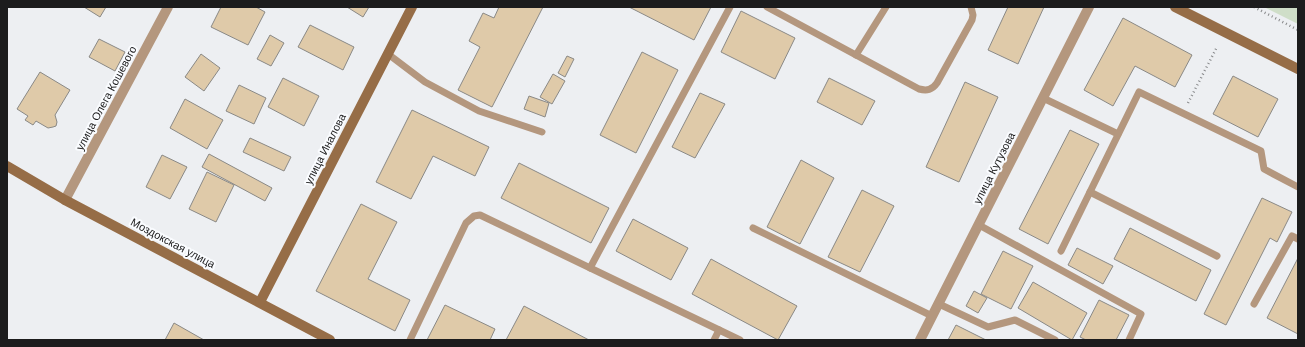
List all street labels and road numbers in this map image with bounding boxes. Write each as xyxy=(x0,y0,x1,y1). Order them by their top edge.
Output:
street label: улица Олега Кошевого xyxy=(73,44,139,152)
street label: улица Иналова xyxy=(302,111,348,186)
street label: улица Кутузова xyxy=(971,129,1018,206)
street label: Моздокская улица xyxy=(129,216,218,271)

